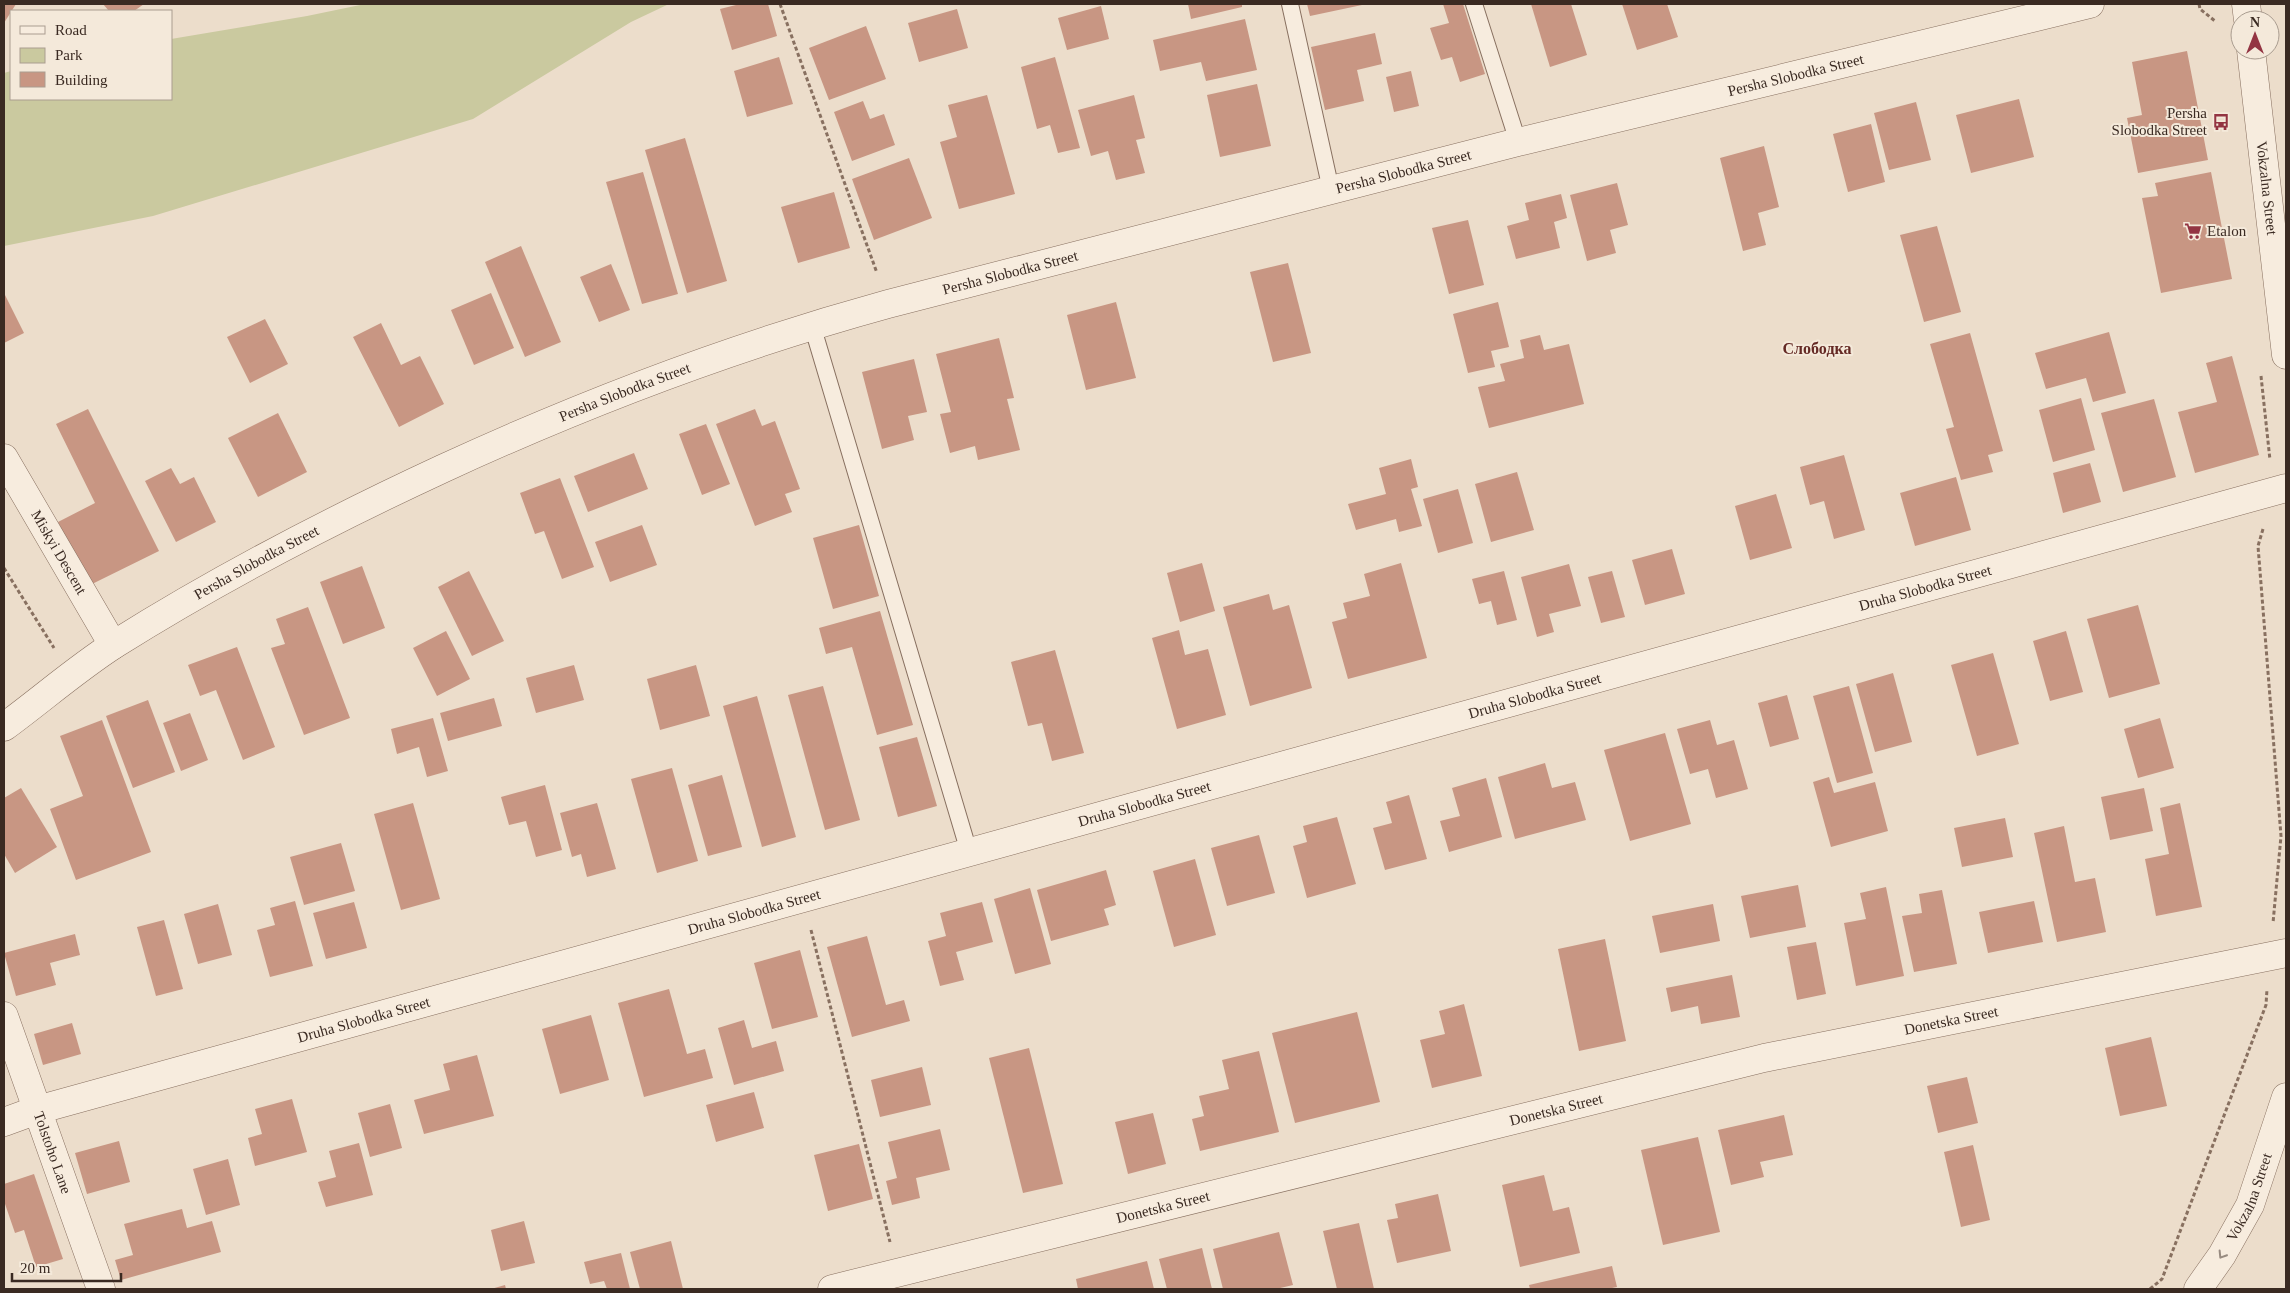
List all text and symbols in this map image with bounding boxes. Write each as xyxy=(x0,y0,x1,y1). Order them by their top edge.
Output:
legend xyxy=(10,10,172,100)
north arrow xyxy=(2230,10,2280,60)
text: N xyxy=(2250,15,2260,30)
text: Road xyxy=(55,22,87,38)
text: Park xyxy=(55,47,83,63)
street label: Persha Slobodka Street xyxy=(1726,51,1866,99)
text: Building xyxy=(55,72,108,88)
place label: Persha Slobodka Street xyxy=(2112,105,2208,138)
bus stop icon: Persha Slobodka Street xyxy=(2211,112,2231,132)
street label: Vokzalna Street xyxy=(2254,140,2280,237)
street label: Persha Slobodka Street xyxy=(1334,146,1474,197)
supermarket icon: Etalon xyxy=(2183,221,2203,241)
place label: Etalon xyxy=(2207,223,2247,239)
street label: Persha Slobodka Street xyxy=(941,247,1080,298)
district label: Слободка xyxy=(1783,340,1851,357)
street label: Persha Slobodka Street xyxy=(557,359,693,425)
street label: Miskyi Descent xyxy=(28,507,90,598)
street label: Persha Slobodka Street xyxy=(191,522,322,603)
street label: Druha Slobodka Street xyxy=(1857,562,1994,614)
street label: Druha Slobodka Street xyxy=(1467,670,1603,722)
street label: Druha Slobodka Street xyxy=(1076,778,1213,830)
street label: Druha Slobodka Street xyxy=(686,886,823,938)
street label: Druha Slobodka Street xyxy=(296,994,432,1046)
street label: Donetska Street xyxy=(1903,1003,2000,1038)
street label: Donetska Street xyxy=(1508,1090,1605,1129)
street label: Tolstoho Lane xyxy=(31,1109,75,1196)
street label: Vokzalna Street xyxy=(2223,1150,2275,1244)
street label: Donetska Street xyxy=(1115,1188,1212,1226)
one-way arrow xyxy=(2219,1249,2228,1259)
scale bar xyxy=(12,1250,121,1282)
text: 20 m xyxy=(20,1260,51,1276)

